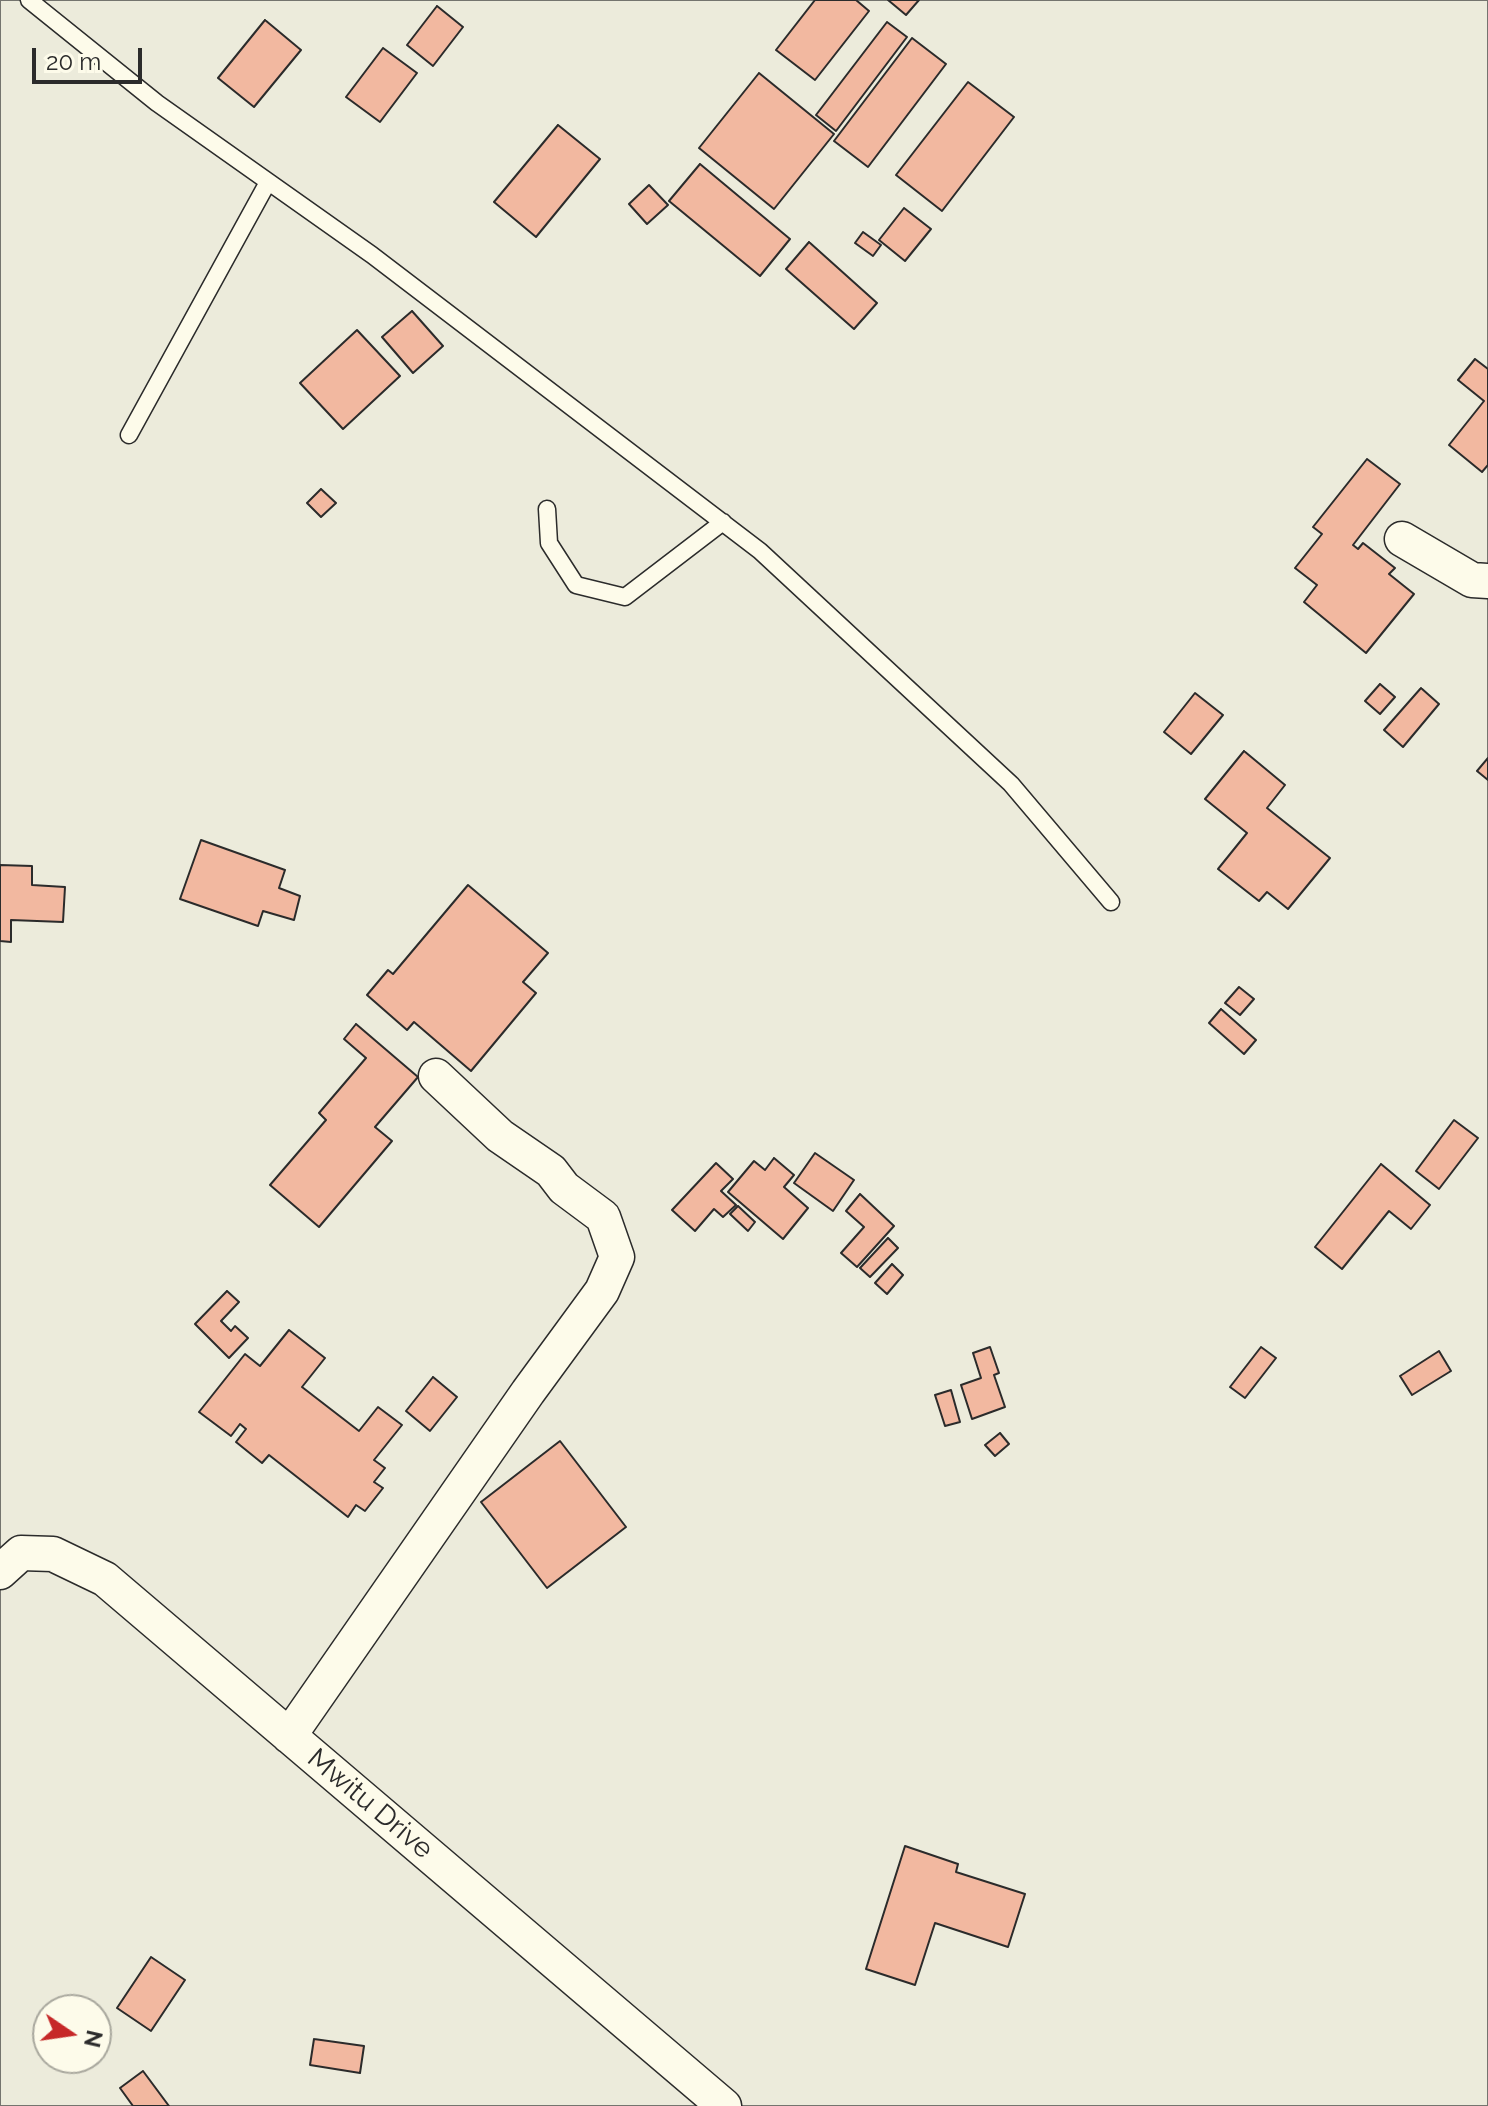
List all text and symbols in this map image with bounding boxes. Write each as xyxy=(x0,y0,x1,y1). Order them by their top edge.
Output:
scale bar xyxy=(36,32,146,82)
text: 20 m xyxy=(46,47,101,76)
street label: Mwitu Drive xyxy=(300,1742,440,1866)
north arrow xyxy=(32,1994,112,2074)
text: N xyxy=(79,2028,108,2050)

